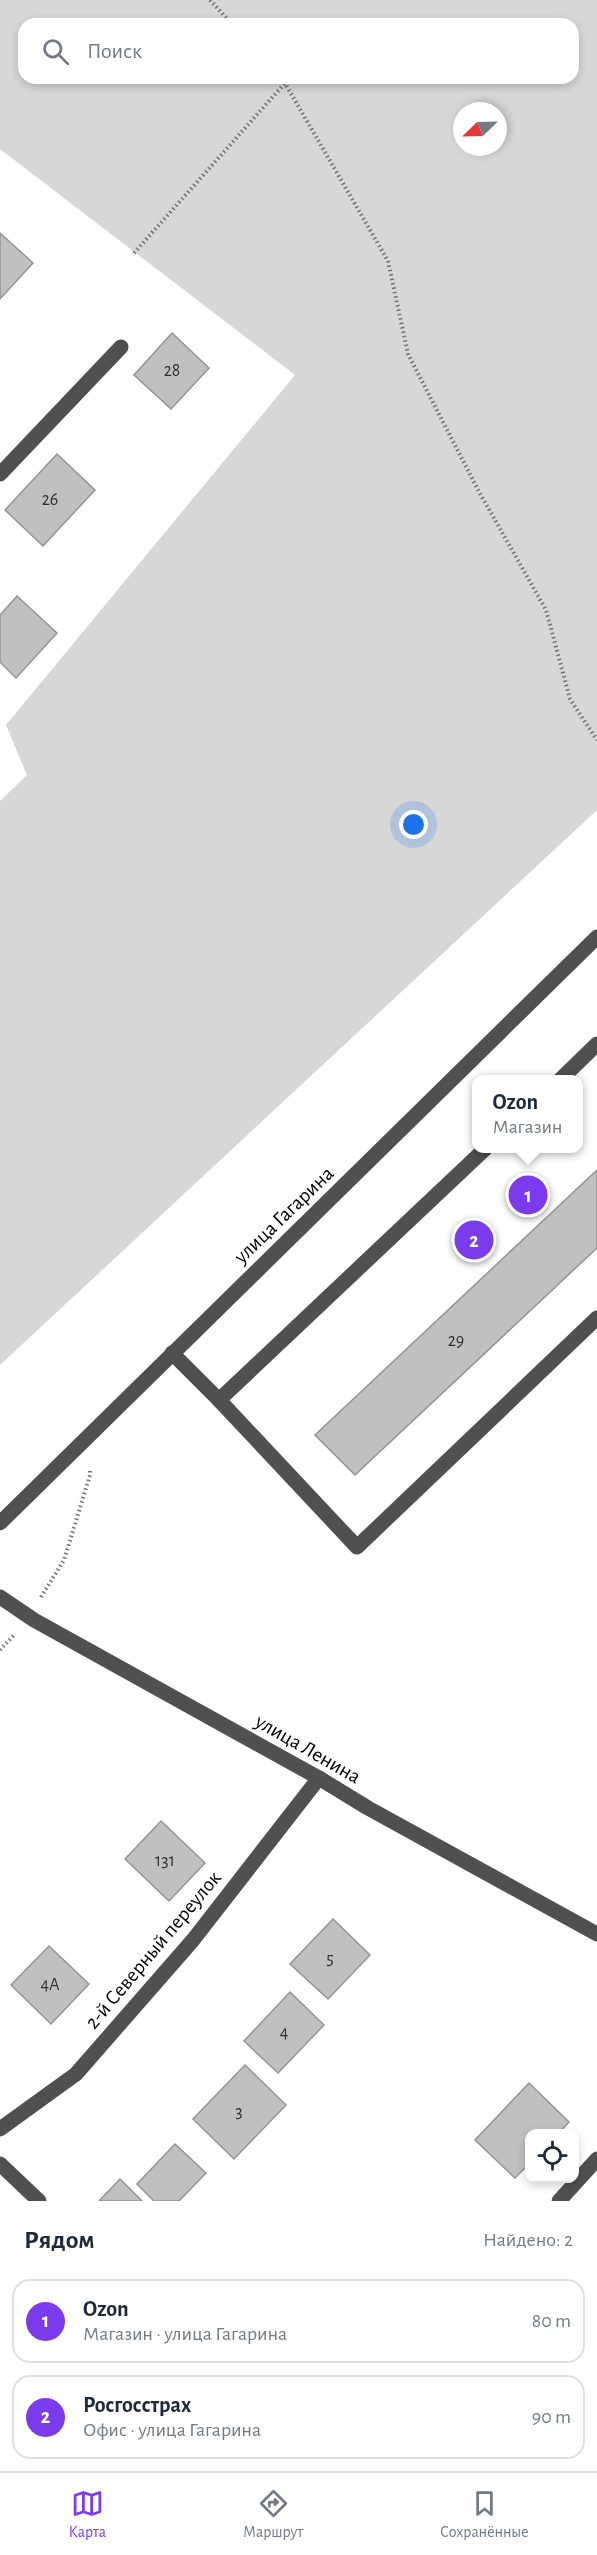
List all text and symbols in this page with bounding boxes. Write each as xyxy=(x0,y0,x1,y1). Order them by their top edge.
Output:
search box xyxy=(18,18,579,84)
icon: search xyxy=(39,35,72,68)
text: Поиск xyxy=(87,40,142,62)
north arrow xyxy=(453,102,507,156)
house number: 28 xyxy=(164,362,180,380)
house number: 26 xyxy=(42,491,58,509)
your location xyxy=(399,810,428,839)
popup xyxy=(472,1075,583,1153)
text: Ozon xyxy=(492,1091,538,1113)
text: Магазин xyxy=(492,1117,563,1137)
street label: улица Гагарина xyxy=(230,1162,338,1268)
pin: 1 xyxy=(508,1172,548,1218)
pin: 2 xyxy=(454,1218,494,1262)
house number: 29 xyxy=(448,1332,464,1350)
street label: улица Ленина xyxy=(251,1710,365,1788)
house number: 131 xyxy=(155,1852,175,1870)
street label: 2-й Северный переулок xyxy=(81,1867,225,2033)
house number: 5 xyxy=(326,1950,334,1968)
house number: 4А xyxy=(40,1976,60,1994)
house number: 4 xyxy=(280,2024,289,2042)
house number: 3 xyxy=(235,2103,243,2121)
map controls xyxy=(525,2129,579,2183)
button: locate xyxy=(525,2129,579,2183)
text: Рядом xyxy=(24,2227,95,2253)
text: Найдено: 2 xyxy=(483,2230,573,2250)
text: Ozon xyxy=(83,2298,129,2320)
text: 1 xyxy=(42,2311,49,2331)
text: 80 m xyxy=(532,2311,571,2331)
text: Магазин · улица Гагарина xyxy=(83,2324,287,2344)
text: Росгосстрах xyxy=(83,2394,191,2416)
text: 2 xyxy=(41,2407,50,2427)
text: 90 m xyxy=(532,2407,571,2427)
text: Офис · улица Гагарина xyxy=(83,2420,261,2440)
tab: Карта xyxy=(68,2487,106,2542)
tab: Маршрут xyxy=(243,2487,303,2542)
tab: Сохранённые xyxy=(440,2487,529,2542)

